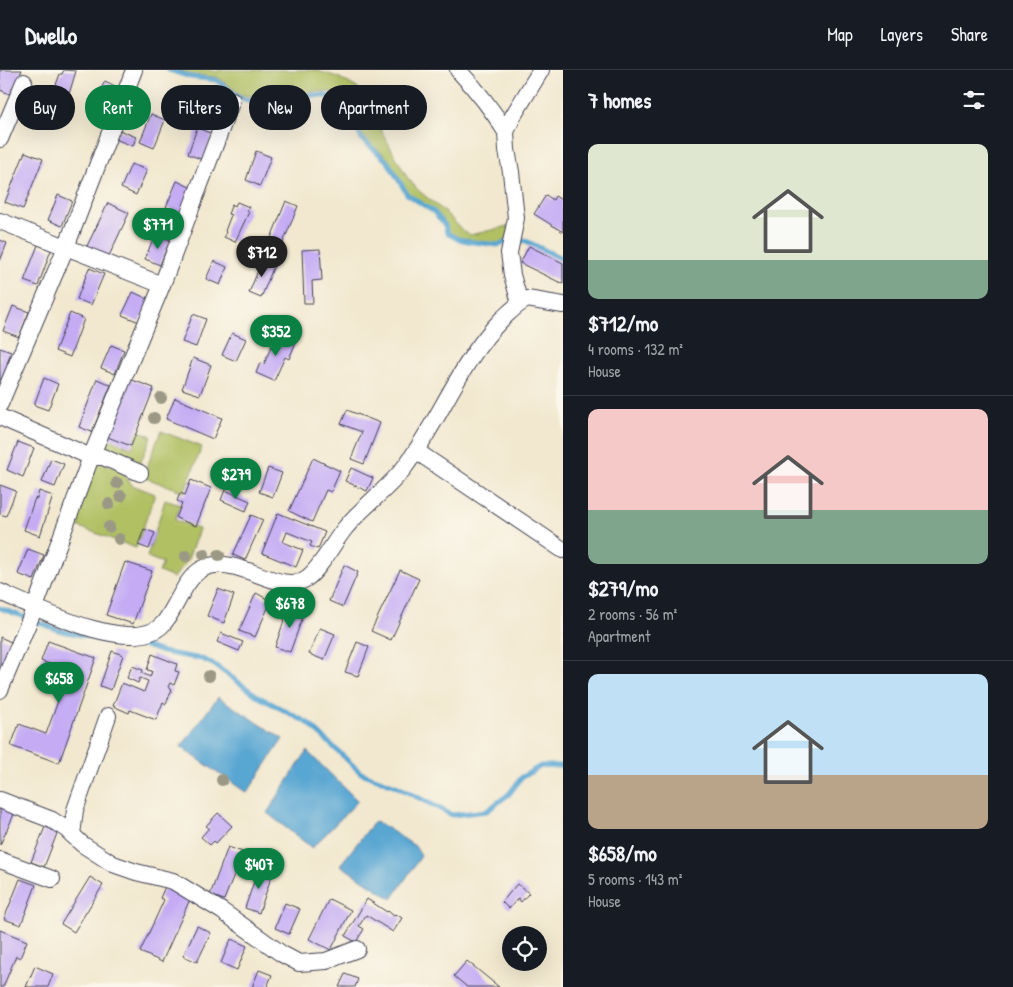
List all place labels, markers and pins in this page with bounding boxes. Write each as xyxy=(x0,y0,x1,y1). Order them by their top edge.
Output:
pin: $771 xyxy=(128,208,188,250)
pin: $712 xyxy=(232,236,292,278)
pin: $352 xyxy=(246,314,306,357)
pin: $279 xyxy=(206,458,266,500)
pin: $678 xyxy=(260,586,320,629)
pin: $658 xyxy=(29,662,89,704)
pin: $407 xyxy=(229,848,289,890)

